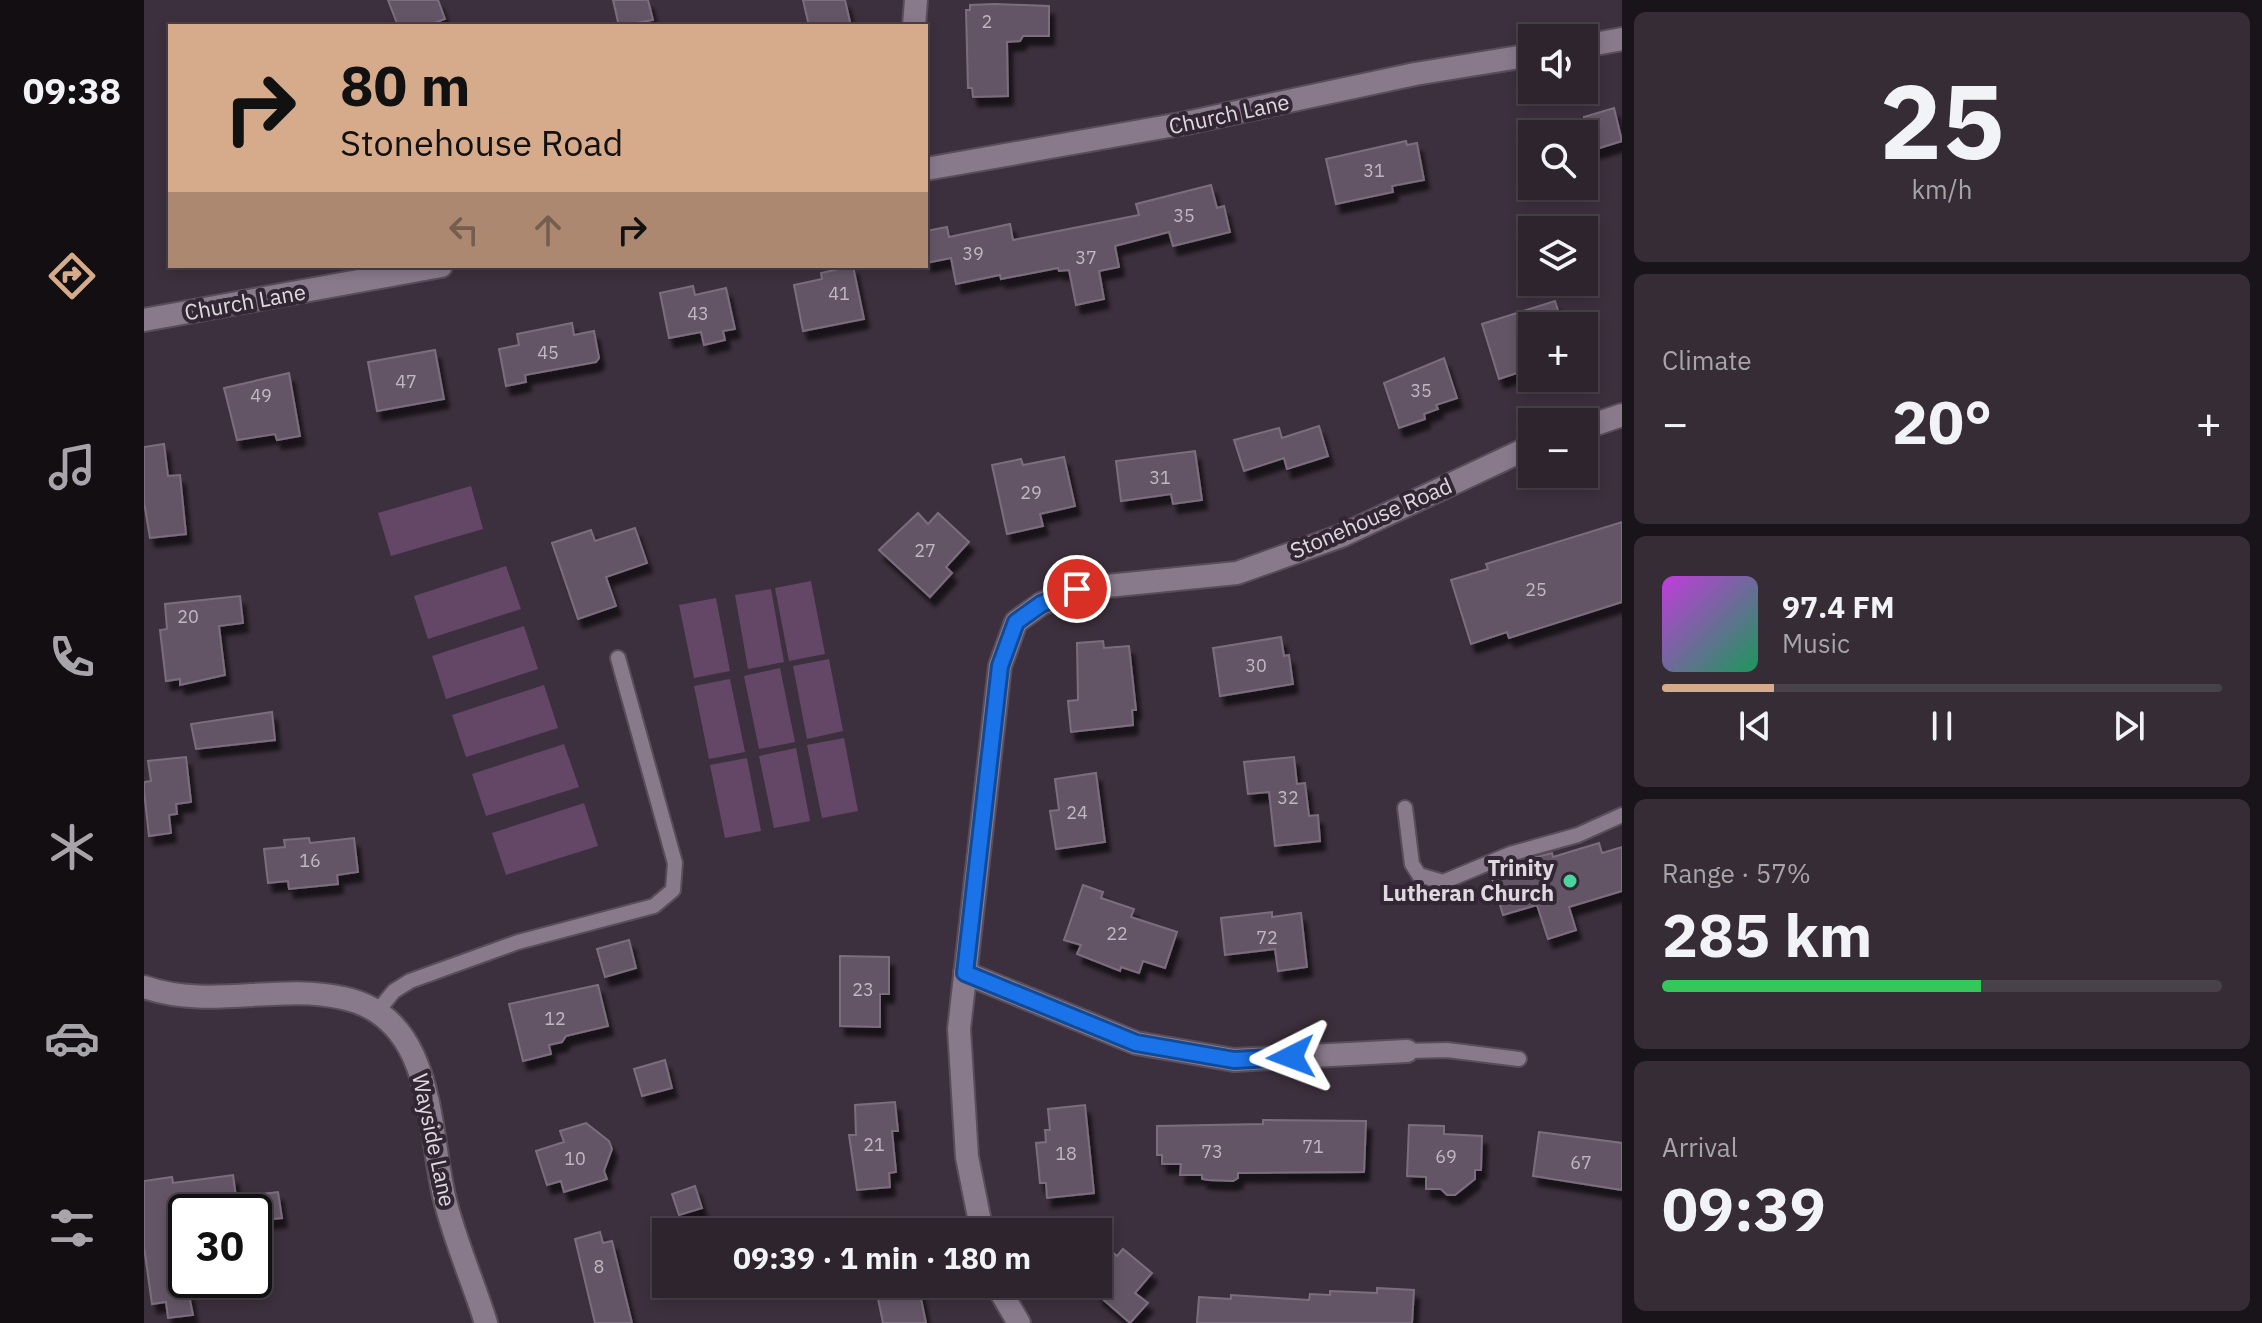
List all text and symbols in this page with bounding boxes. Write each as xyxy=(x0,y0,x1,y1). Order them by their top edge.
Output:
house number: 2 xyxy=(982,10,992,33)
map controls xyxy=(1518,24,1598,488)
button: sound xyxy=(1518,24,1598,104)
text: 80 m xyxy=(340,49,470,121)
text: 25 xyxy=(1880,52,2004,188)
icon: right xyxy=(208,56,312,160)
text: 09:38 xyxy=(23,67,121,114)
street label: Church Lane xyxy=(1166,87,1292,140)
text: Stonehouse Road xyxy=(340,119,623,166)
button: search xyxy=(1518,120,1598,200)
house number: 31 xyxy=(1363,159,1385,182)
text: km/h xyxy=(1911,172,1973,206)
house number: 35 xyxy=(1173,204,1195,227)
icon: left xyxy=(442,208,486,252)
icon: ahead xyxy=(526,208,570,252)
icon: right xyxy=(610,208,654,252)
button: layers xyxy=(1518,216,1598,296)
house number: 39 xyxy=(962,242,984,265)
house number: 37 xyxy=(1075,246,1097,269)
icon: directions xyxy=(44,248,100,304)
street label: Church Lane xyxy=(182,277,308,326)
house number: 41 xyxy=(828,282,850,305)
house number: 43 xyxy=(687,302,709,325)
button: + xyxy=(1518,312,1598,392)
house number: 45 xyxy=(537,341,559,364)
text: Climate xyxy=(1662,343,1752,377)
house number: 47 xyxy=(395,370,417,393)
house number: 35 xyxy=(1410,379,1432,402)
text: 20° xyxy=(1892,382,1992,461)
house number: 49 xyxy=(250,384,272,407)
text: − xyxy=(1662,394,1688,451)
text: + xyxy=(2196,394,2222,451)
button: − xyxy=(1518,408,1598,488)
icon: music xyxy=(44,439,100,495)
house number: 31 xyxy=(1149,466,1171,489)
street label: Stonehouse Road xyxy=(1285,470,1456,565)
house number: 29 xyxy=(1020,481,1042,504)
house number: 27 xyxy=(914,539,936,562)
pin xyxy=(1043,555,1111,623)
icon: arrive xyxy=(1055,567,1099,611)
house number: 25 xyxy=(1525,578,1547,601)
text: 97.4 FM xyxy=(1782,587,1895,626)
house number: 20 xyxy=(177,605,199,628)
text: Music xyxy=(1782,626,1850,660)
icon: phone xyxy=(44,629,100,685)
house number: 30 xyxy=(1245,654,1267,677)
icon: previous xyxy=(1733,704,1777,748)
icon: pause xyxy=(1920,704,1964,748)
icon: next xyxy=(2107,704,2151,748)
house number: 32 xyxy=(1277,786,1299,809)
house number: 24 xyxy=(1066,801,1088,824)
icon: climate xyxy=(44,819,100,875)
house number: 16 xyxy=(299,849,321,872)
place label: Trinity Lutheran Church xyxy=(1382,853,1554,907)
text: Range · 57% xyxy=(1662,856,1811,890)
marker: Trinity Lutheran Church xyxy=(1561,872,1579,890)
text: 285 km xyxy=(1662,895,1872,974)
house number: 22 xyxy=(1106,922,1128,945)
house number: 72 xyxy=(1256,926,1278,949)
house number: 23 xyxy=(852,978,874,1001)
house number: 12 xyxy=(544,1007,566,1030)
icon: car xyxy=(44,1010,100,1066)
position arrow xyxy=(1249,1015,1333,1099)
street label: Wayside Lane xyxy=(406,1071,463,1209)
text: Arrival xyxy=(1662,1130,1738,1164)
house number: 21 xyxy=(863,1133,885,1156)
house number: 71 xyxy=(1302,1135,1324,1158)
house number: 73 xyxy=(1201,1140,1223,1163)
house number: 18 xyxy=(1055,1142,1077,1165)
house number: 69 xyxy=(1435,1145,1457,1168)
house number: 10 xyxy=(564,1147,586,1170)
house number: 67 xyxy=(1570,1151,1592,1174)
text: 09:39 xyxy=(1662,1169,1826,1248)
speed limit sign: 30 xyxy=(168,1194,272,1298)
icon: filters xyxy=(44,1200,100,1256)
text: 09:39 · 1 min · 180 m xyxy=(733,1238,1031,1277)
house number: 8 xyxy=(594,1255,604,1278)

